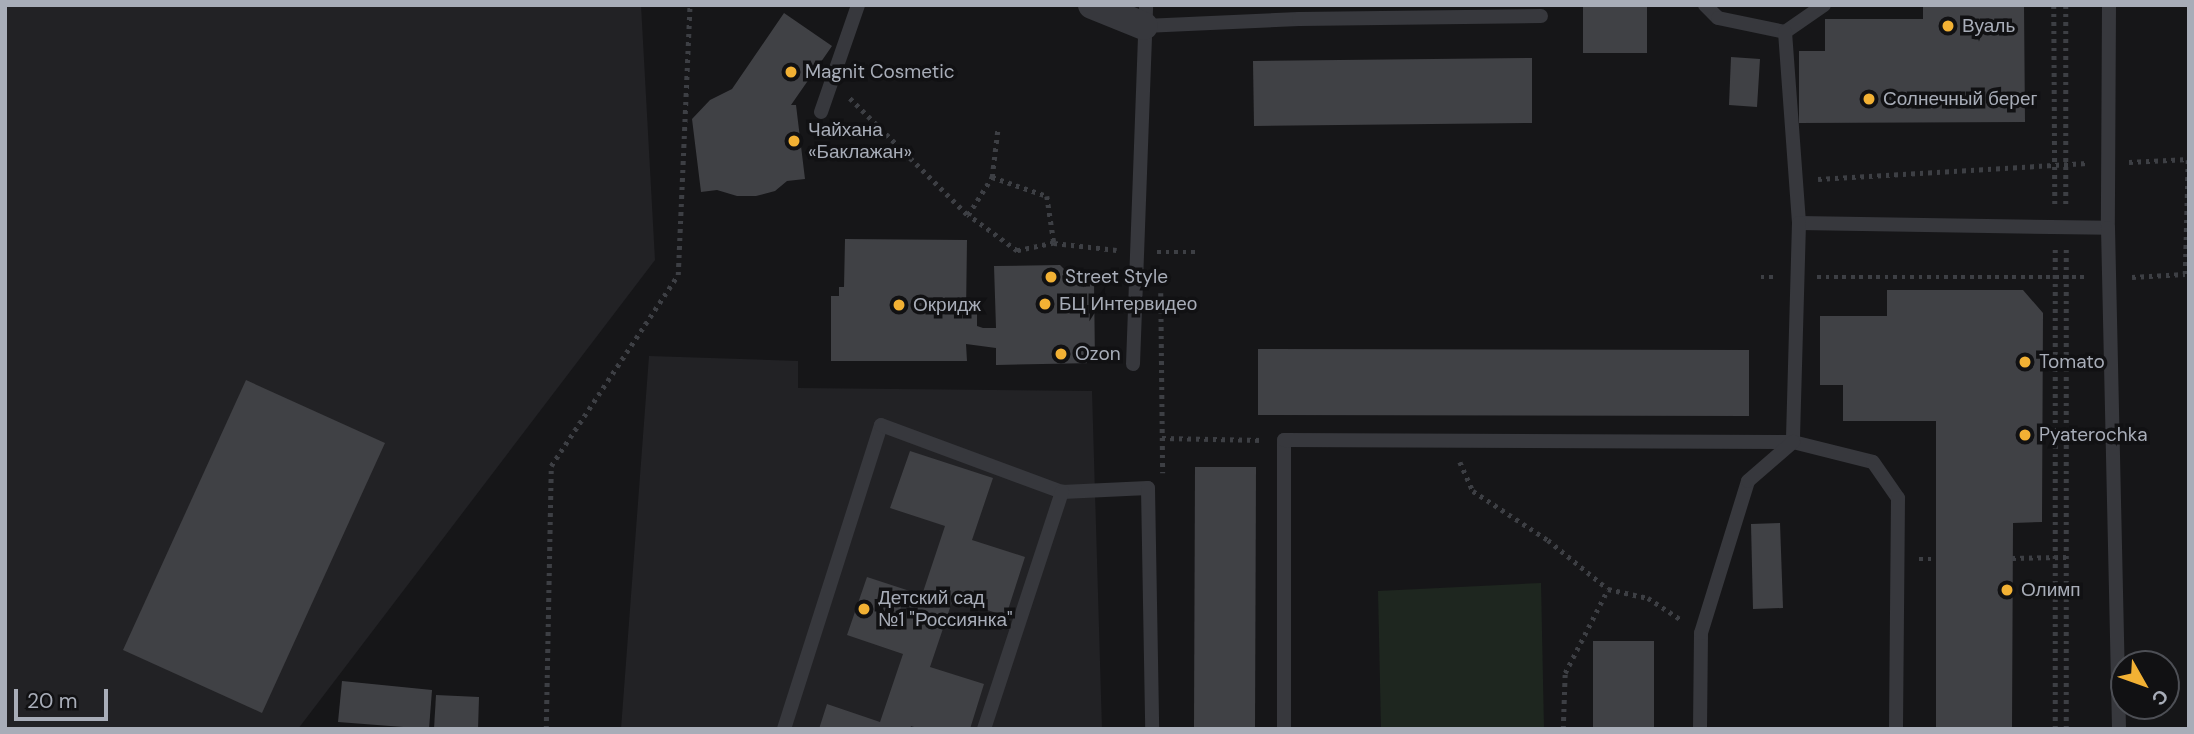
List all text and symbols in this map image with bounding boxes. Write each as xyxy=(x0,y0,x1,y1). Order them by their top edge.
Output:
place label: Вуаль xyxy=(1962,15,2015,37)
marker: Вуаль xyxy=(1940,18,1956,34)
place label: Magnit Cosmetic xyxy=(805,61,955,83)
marker: Magnit Cosmetic xyxy=(783,64,799,80)
place label: Солнечный берег xyxy=(1883,88,2037,110)
marker: Солнечный берег xyxy=(1861,91,1877,107)
place label: Чайхана «Баклажан» xyxy=(808,119,912,163)
marker: Чайхана «Баклажан» xyxy=(786,133,802,149)
place label: Street Style xyxy=(1065,266,1168,288)
marker: Street Style xyxy=(1043,269,1059,285)
place label: БЦ Интервидео xyxy=(1059,293,1197,315)
place label: Окридж xyxy=(913,294,981,316)
marker: БЦ Интервидео xyxy=(1037,296,1053,312)
marker: Окридж xyxy=(891,297,907,313)
place label: Ozon xyxy=(1075,343,1121,365)
marker: Ozon xyxy=(1053,346,1069,362)
place label: Tomato xyxy=(2039,351,2105,373)
marker: Tomato xyxy=(2017,354,2033,370)
place label: Pyaterochka xyxy=(2039,424,2148,446)
marker: Pyaterochka xyxy=(2017,427,2033,443)
place label: Олимп xyxy=(2021,579,2081,601)
marker: Олимп xyxy=(1999,582,2015,598)
place label: Детский сад №1 "Россиянка" xyxy=(878,587,1013,631)
marker: Детский сад №1 "Россиянка" xyxy=(856,601,872,617)
north arrow xyxy=(2110,650,2180,720)
scale bar xyxy=(18,674,112,718)
text: С xyxy=(2146,684,2174,711)
text: 20 m xyxy=(27,687,78,715)

